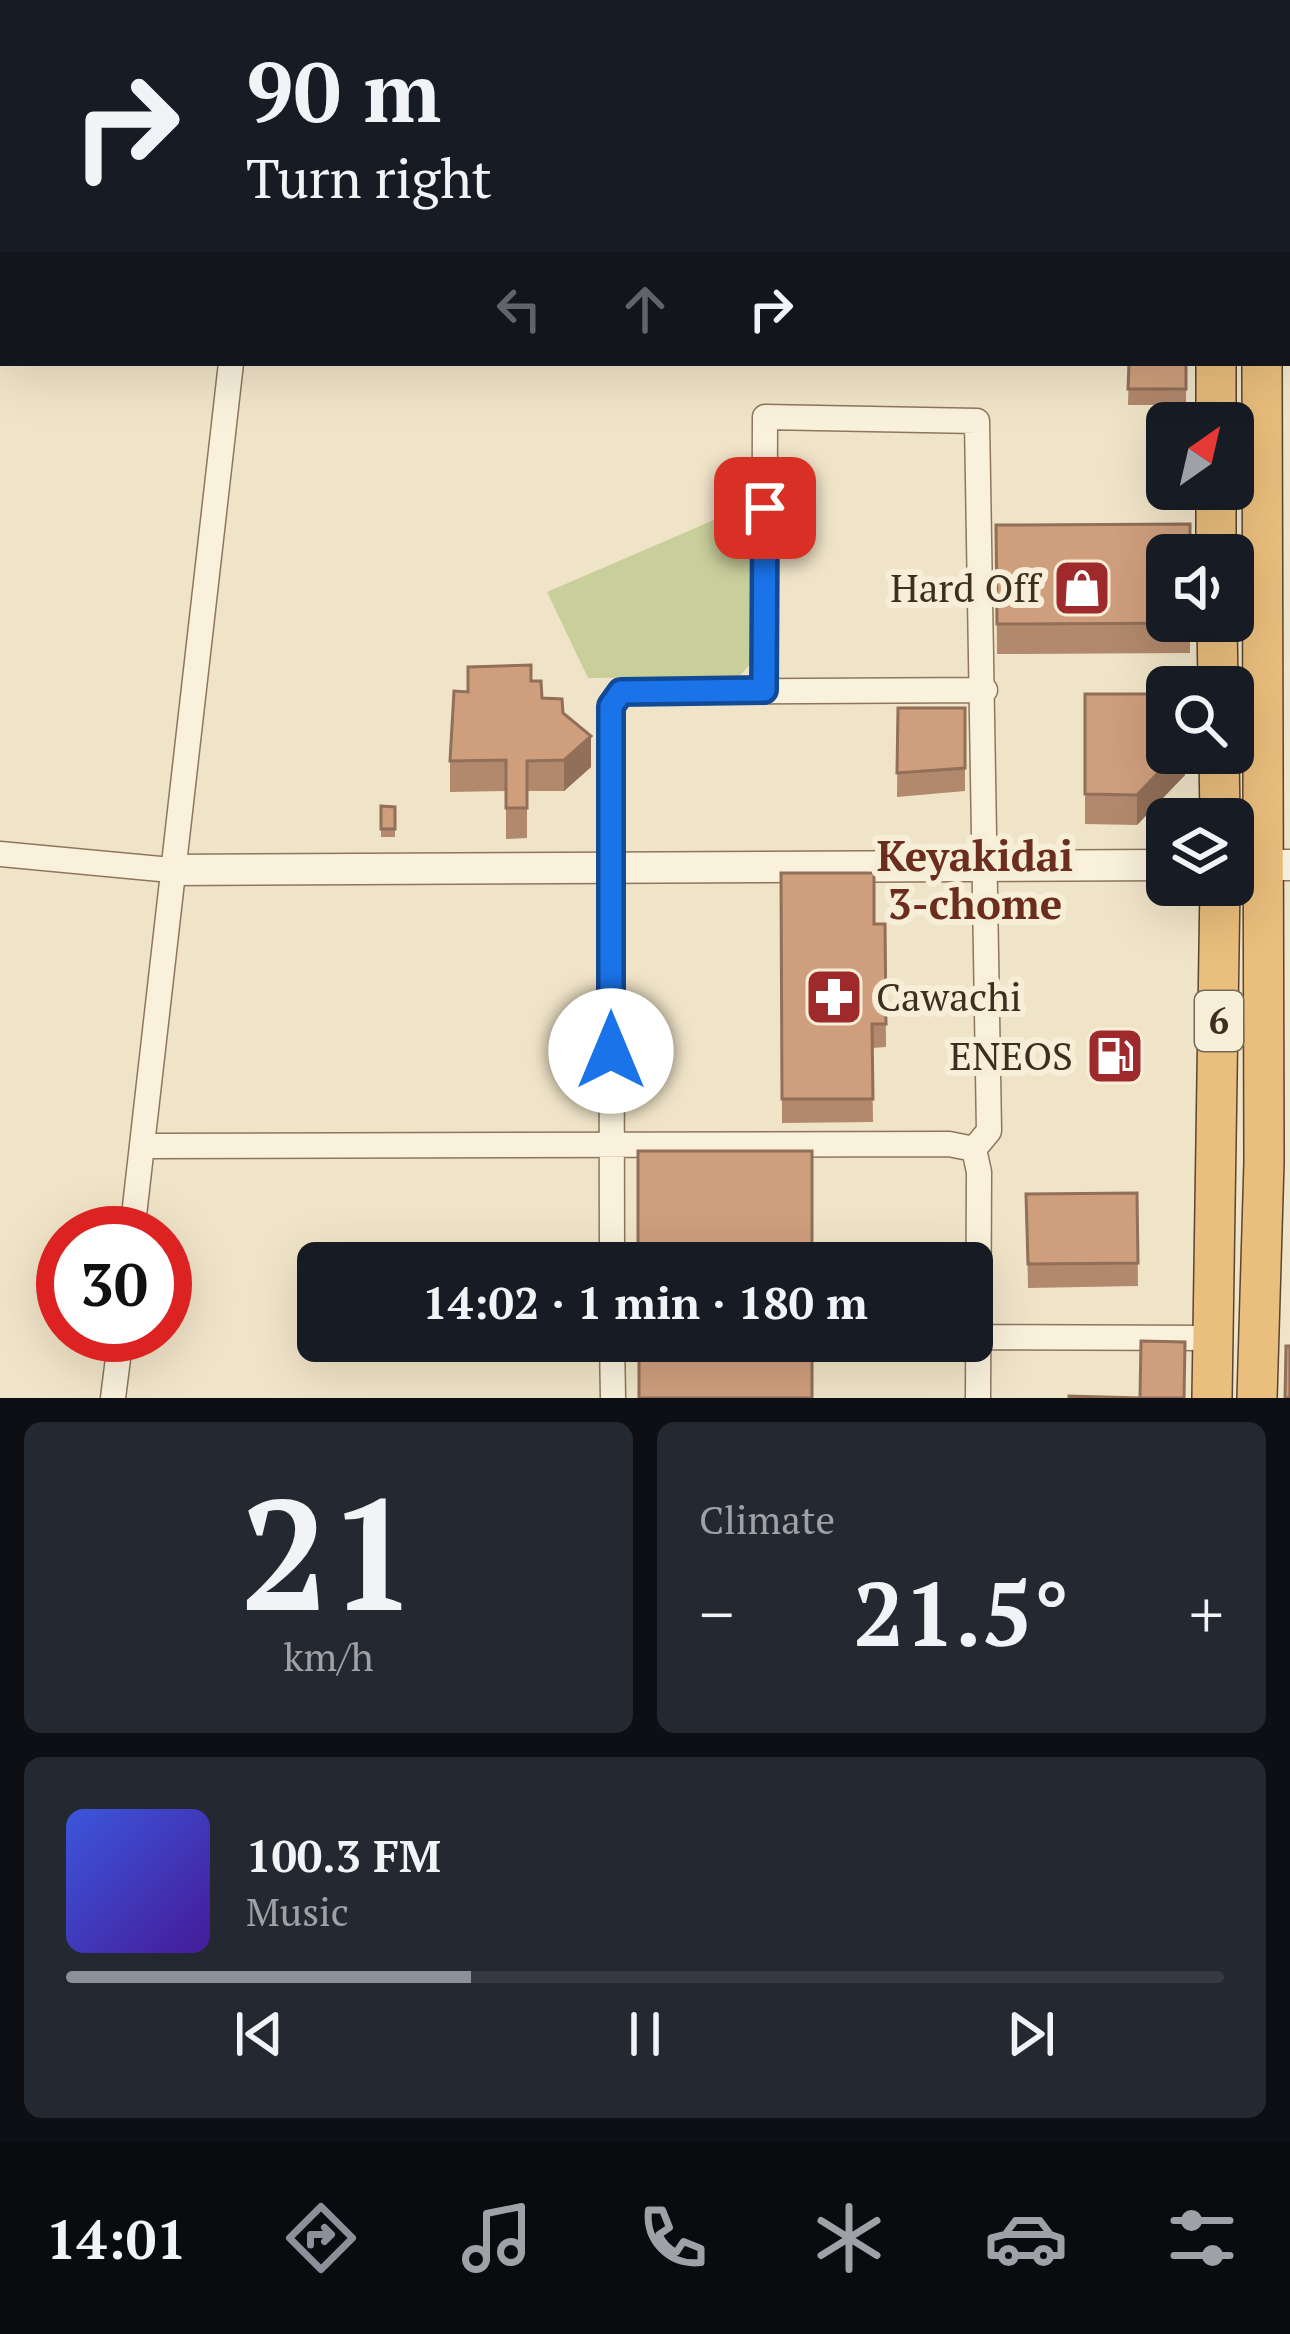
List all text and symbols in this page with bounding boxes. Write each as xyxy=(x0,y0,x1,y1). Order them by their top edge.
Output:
text: 90 m xyxy=(246,35,441,146)
icon: right xyxy=(48,48,204,204)
text: Turn right xyxy=(246,142,492,213)
icon: left xyxy=(486,276,552,342)
icon: ahead xyxy=(612,276,678,342)
icon: right xyxy=(738,276,804,342)
north arrow xyxy=(1146,402,1254,510)
map controls xyxy=(1146,402,1254,906)
pin xyxy=(714,457,816,559)
icon: arrive xyxy=(732,475,798,541)
button: sound xyxy=(1146,534,1254,642)
shop icon: Hard Off xyxy=(1051,557,1113,619)
place label: Hard Off xyxy=(890,561,1043,613)
button: search xyxy=(1146,666,1254,774)
button: layers xyxy=(1146,798,1254,906)
district label: Keyakidai 3-chome xyxy=(877,827,1073,931)
pharmacy icon: Cawachi xyxy=(803,966,865,1028)
place label: Cawachi xyxy=(876,970,1022,1022)
position arrow xyxy=(548,988,674,1114)
road number: 6 xyxy=(1195,991,1243,1051)
fuel station icon: ENEOS xyxy=(1084,1025,1146,1087)
place label: ENEOS xyxy=(949,1029,1073,1081)
speed limit sign: 30 xyxy=(36,1206,192,1362)
text: 14:02 · 1 min · 180 m xyxy=(422,1272,868,1332)
text: 21 xyxy=(240,1448,417,1655)
text: Climate xyxy=(699,1493,835,1545)
text: 21.5° xyxy=(853,1552,1070,1672)
text: − xyxy=(699,1569,734,1657)
text: + xyxy=(1189,1569,1224,1657)
text: km/h xyxy=(283,1630,374,1682)
text: 100.3 FM xyxy=(246,1825,441,1885)
text: Music xyxy=(246,1885,349,1937)
icon: previous xyxy=(226,2001,292,2067)
icon: pause xyxy=(612,2001,678,2067)
icon: next xyxy=(998,2001,1064,2067)
icon: directions xyxy=(279,2196,363,2280)
icon: music xyxy=(455,2196,539,2280)
icon: phone xyxy=(631,2196,715,2280)
icon: climate xyxy=(807,2196,891,2280)
icon: car xyxy=(984,2196,1068,2280)
icon: filters xyxy=(1160,2196,1244,2280)
text: 14:01 xyxy=(46,2203,187,2274)

